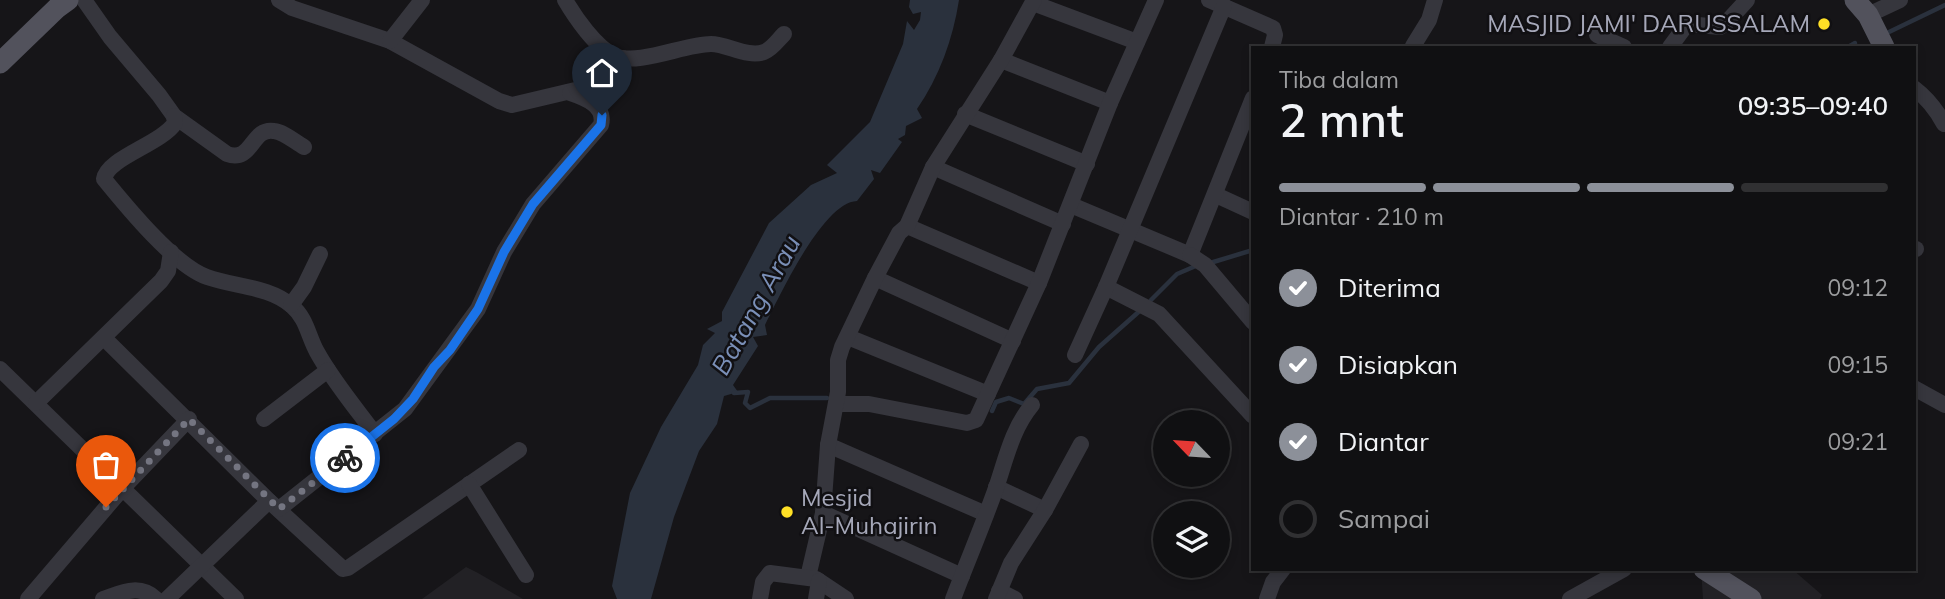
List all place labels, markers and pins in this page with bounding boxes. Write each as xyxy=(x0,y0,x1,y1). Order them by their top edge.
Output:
place label: MASJID JAMI' DARUSSALAM xyxy=(1487,8,1810,38)
marker: MASJID JAMI' DARUSSALAM xyxy=(1816,16,1832,32)
pin xyxy=(572,43,632,115)
pin xyxy=(76,435,136,507)
place label: Mesjid Al-Muhajirin xyxy=(801,482,937,540)
marker: Mesjid Al-Muhajirin xyxy=(779,504,795,520)

